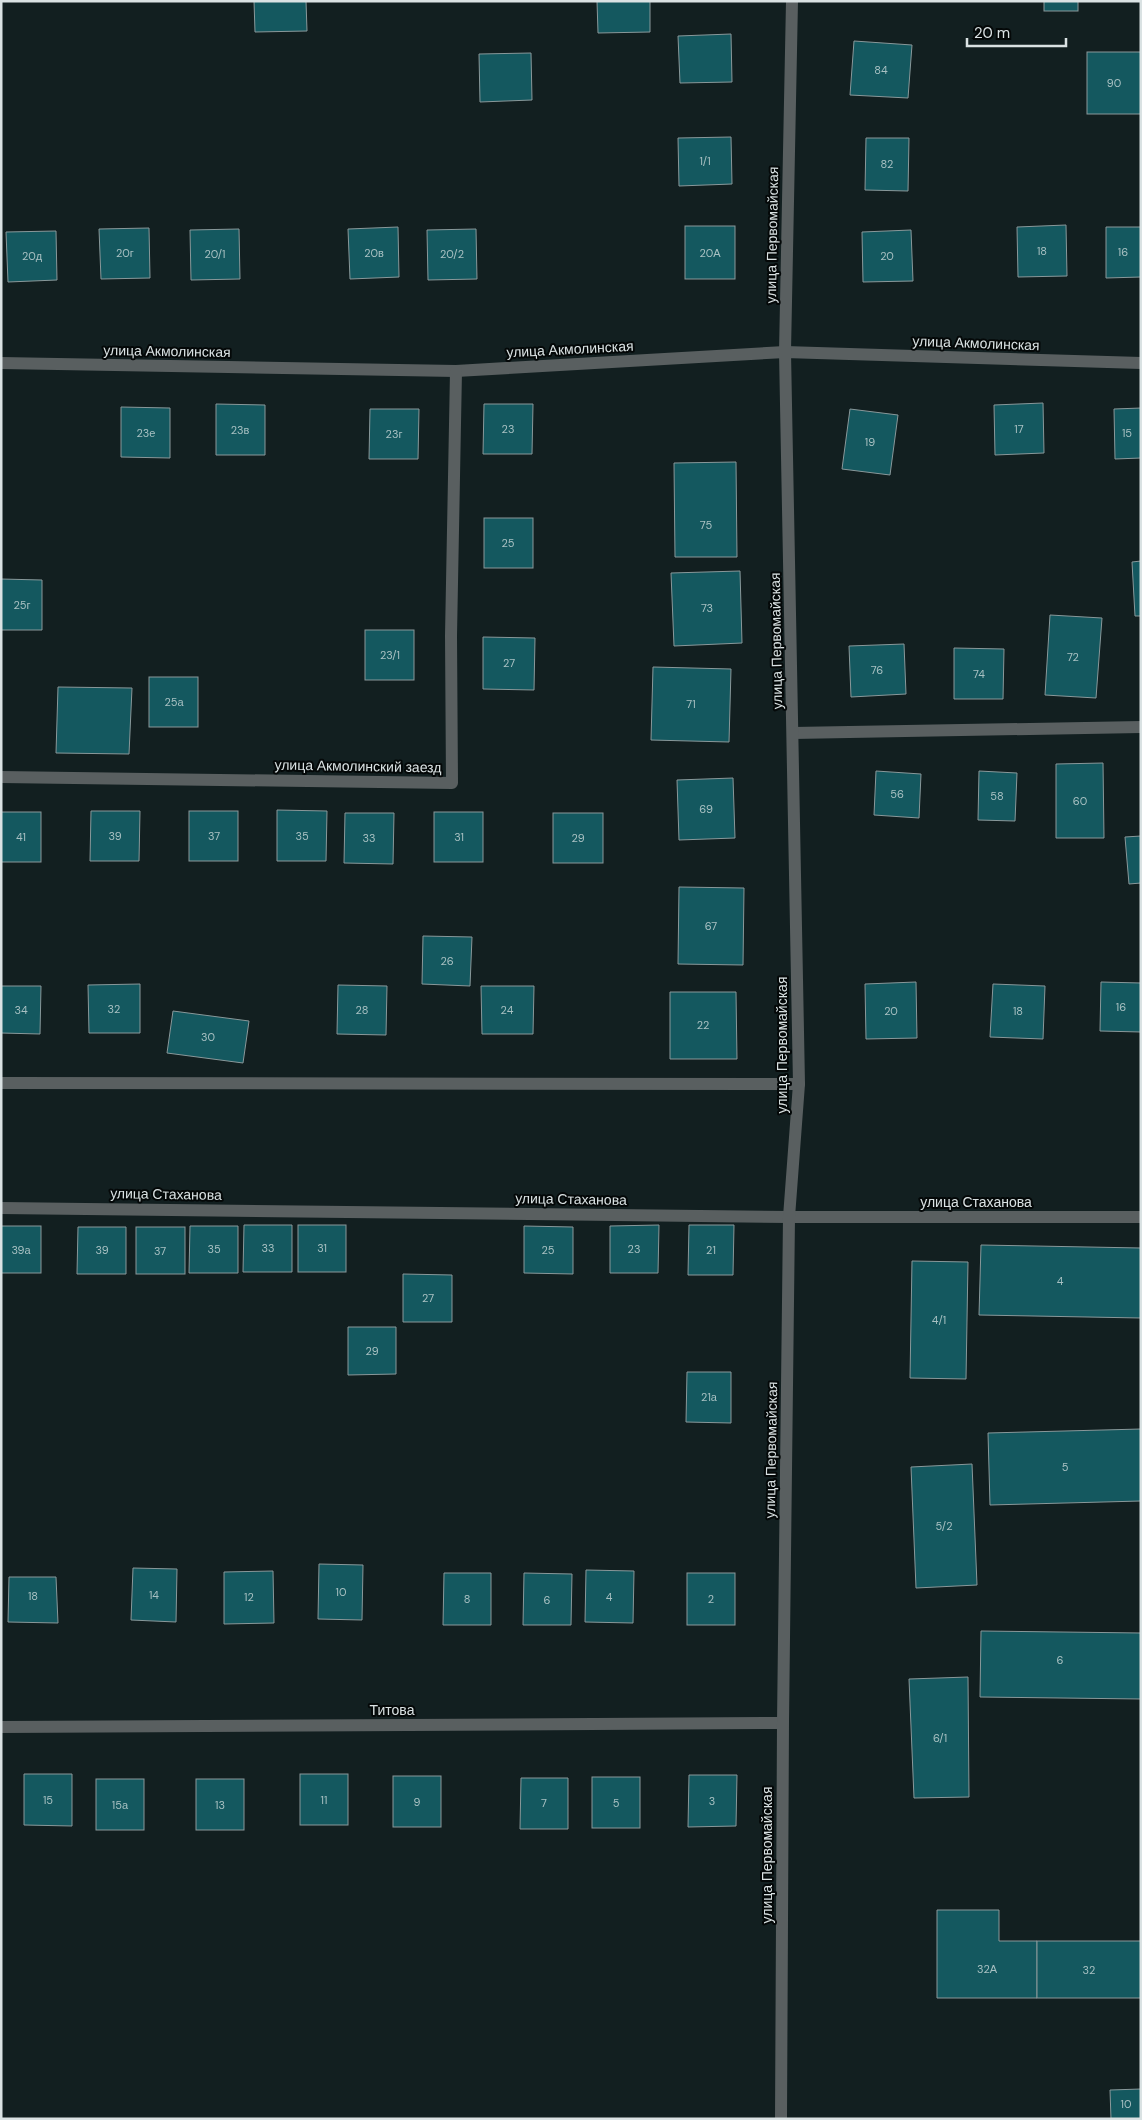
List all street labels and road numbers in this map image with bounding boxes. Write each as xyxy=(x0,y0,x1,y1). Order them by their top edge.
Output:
street label: улица Первомайская xyxy=(762,166,782,304)
street label: улица Акмолинская xyxy=(912,332,1040,354)
street label: улица Акмолинская xyxy=(506,337,634,361)
street label: улица Акмолинская xyxy=(103,341,231,361)
street label: улица Первомайская xyxy=(766,572,786,710)
street label: улица Акмолинский заезд xyxy=(274,756,442,776)
street label: улица Первомайская xyxy=(773,977,791,1113)
street label: улица Стаханова xyxy=(110,1184,222,1204)
street label: улица Стаханова xyxy=(515,1189,627,1209)
street label: улица Стаханова xyxy=(920,1193,1032,1211)
street label: улица Первомайская xyxy=(761,1381,781,1519)
street label: Титова xyxy=(370,1701,415,1719)
street label: улица Первомайская xyxy=(758,1787,776,1923)

